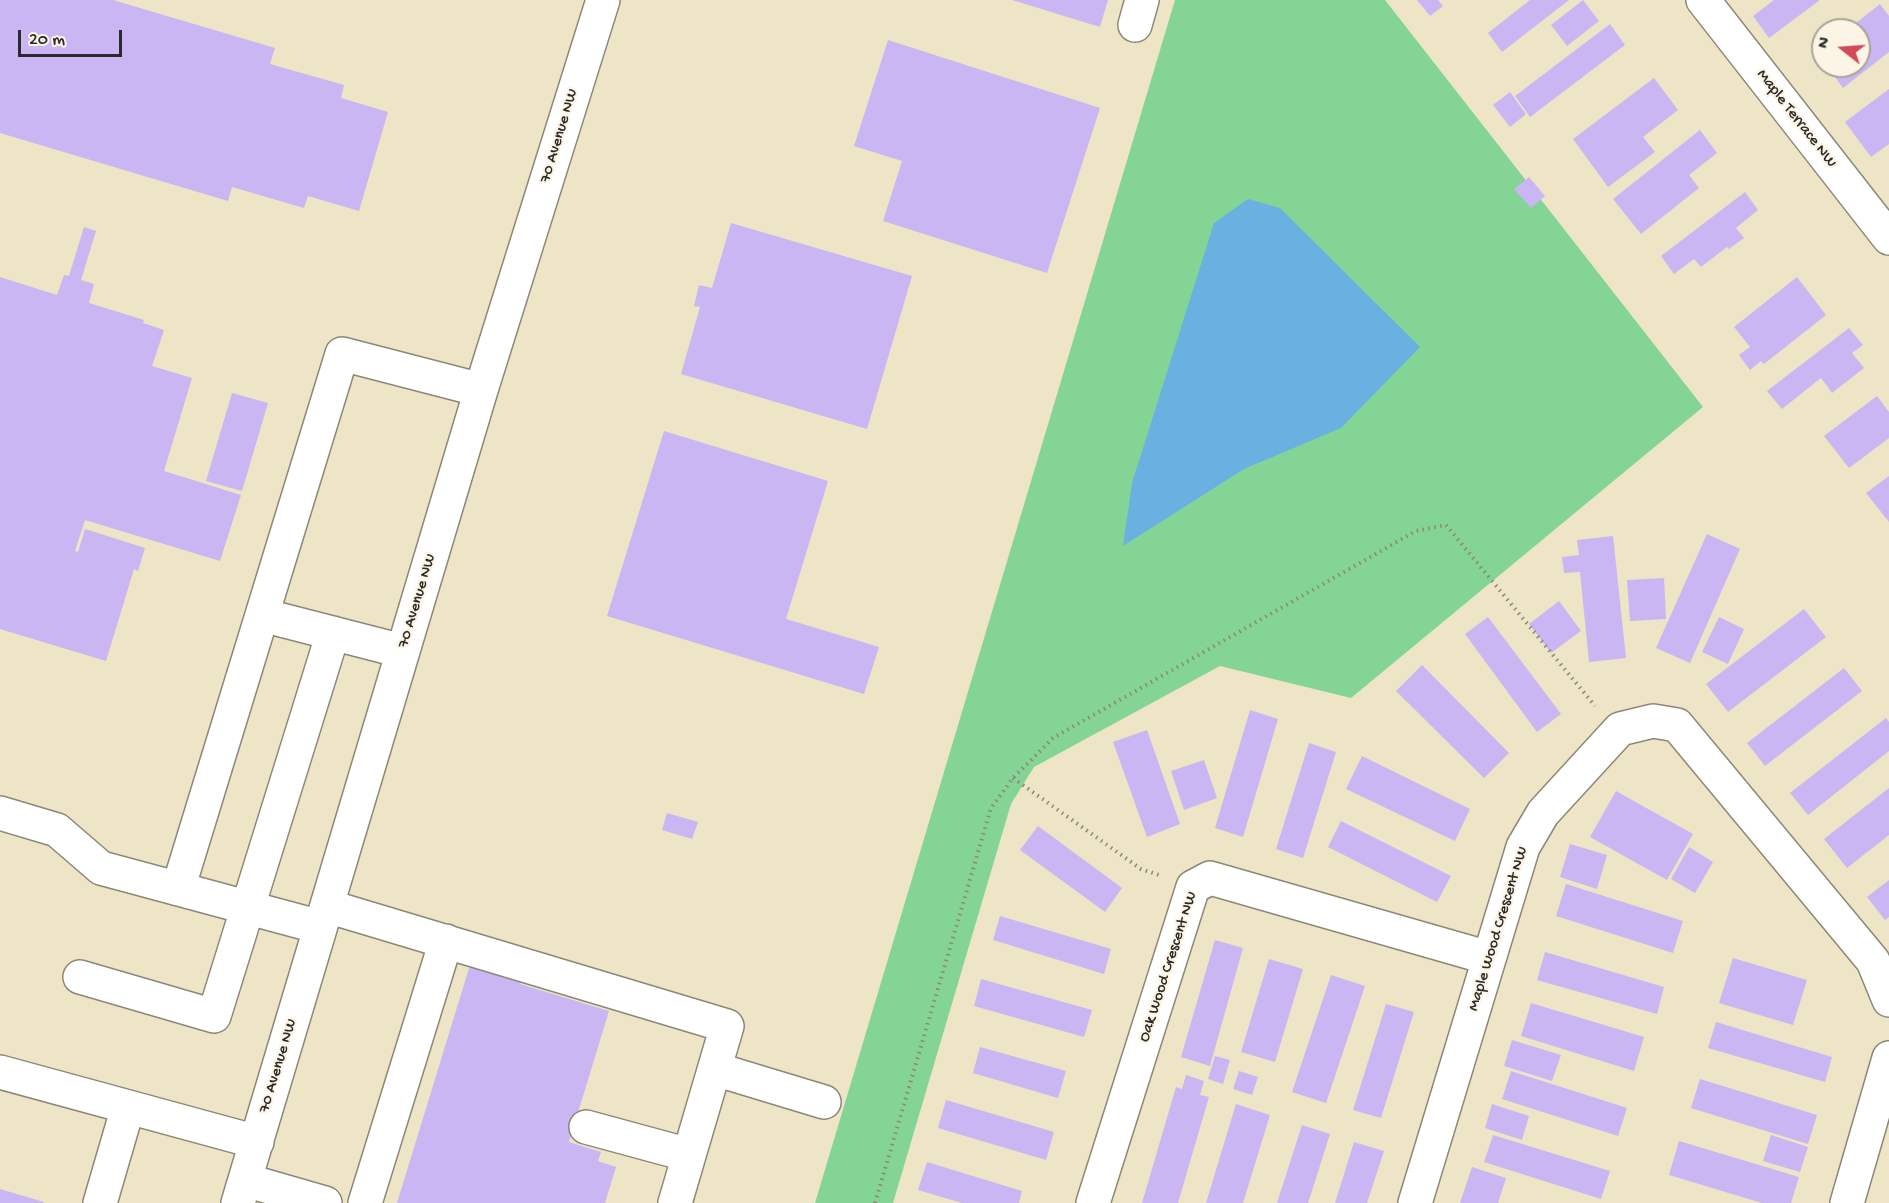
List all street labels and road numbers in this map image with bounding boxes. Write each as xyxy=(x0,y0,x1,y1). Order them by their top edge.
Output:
street label: Maple Terrace NW xyxy=(1752,66,1840,172)
street label: 70 Avenue NW xyxy=(537,87,583,185)
street label: 70 Avenue NW xyxy=(395,552,441,650)
street label: Maple Wood Crescent NW xyxy=(1465,844,1533,1014)
street label: Oak Wood Crescent NW xyxy=(1136,889,1202,1045)
street label: 70 Avenue NW xyxy=(256,1017,302,1115)

